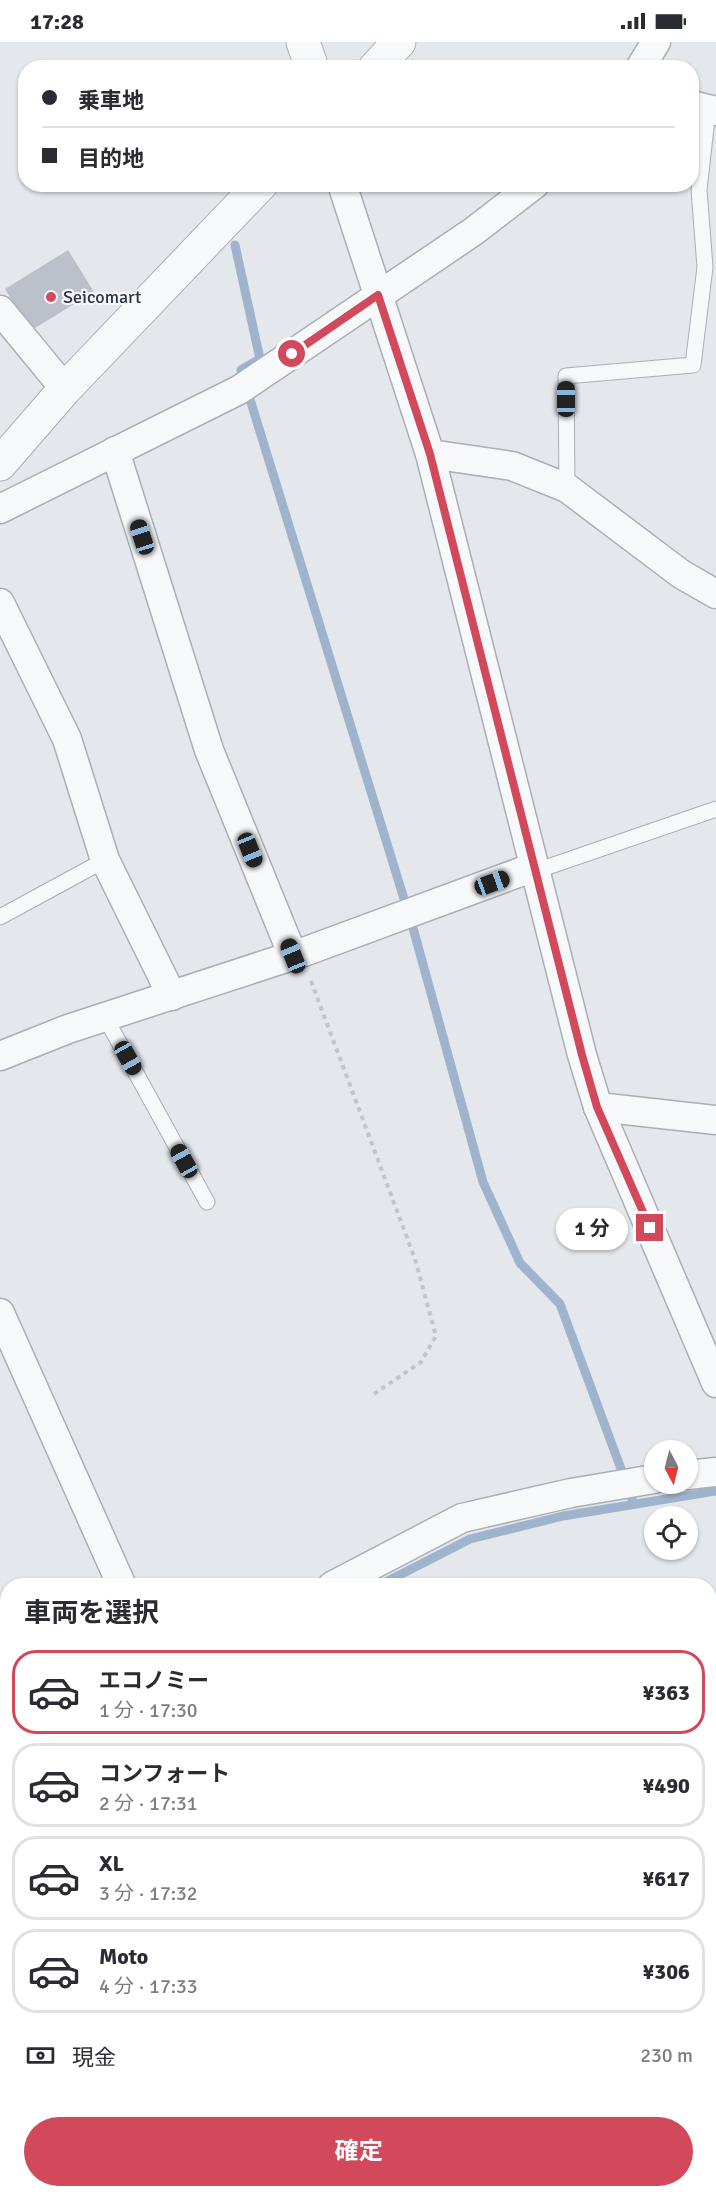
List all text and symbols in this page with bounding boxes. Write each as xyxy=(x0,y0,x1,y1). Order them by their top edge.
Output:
text: 17:28 xyxy=(30,8,84,35)
text: 乗車地 xyxy=(78,87,144,114)
text: 目的地 xyxy=(78,145,144,172)
place label: Seicomart xyxy=(63,286,141,308)
marker: Seicomart xyxy=(44,290,58,304)
route start xyxy=(278,340,305,367)
car xyxy=(557,381,575,417)
car xyxy=(128,517,156,557)
car xyxy=(235,830,265,870)
car xyxy=(472,868,512,898)
car xyxy=(278,936,308,976)
car xyxy=(111,1038,145,1078)
car xyxy=(167,1141,201,1181)
callout: 1 分 xyxy=(557,1207,629,1249)
route end xyxy=(636,1214,663,1241)
text: 1 分 xyxy=(574,1216,610,1241)
north arrow xyxy=(644,1440,698,1494)
map controls xyxy=(644,1440,698,1560)
button: locate xyxy=(644,1506,698,1560)
text: 車両を選択 xyxy=(24,1597,159,1630)
icon: car xyxy=(27,1665,81,1719)
text: エコノミー xyxy=(99,1667,209,1694)
text: ¥363 xyxy=(642,1679,690,1706)
text: 1 分 · 17:30 xyxy=(99,1698,198,1723)
icon: car xyxy=(27,1758,81,1812)
text: コンフォート xyxy=(99,1760,230,1787)
text: ¥490 xyxy=(642,1772,690,1799)
text: 2 分 · 17:31 xyxy=(99,1791,198,1816)
text: XL xyxy=(99,1850,124,1877)
icon: car xyxy=(27,1851,81,1905)
text: ¥617 xyxy=(642,1865,690,1892)
text: 3 分 · 17:32 xyxy=(99,1881,198,1906)
text: Moto xyxy=(99,1943,148,1970)
icon: car xyxy=(27,1944,81,1998)
text: ¥306 xyxy=(642,1958,690,1985)
text: 4 分 · 17:33 xyxy=(99,1974,198,1999)
icon: cash xyxy=(24,2039,57,2072)
text: 230 m xyxy=(640,2043,693,2068)
text: 現金 xyxy=(72,2044,116,2071)
button: 確定 xyxy=(24,2117,693,2186)

